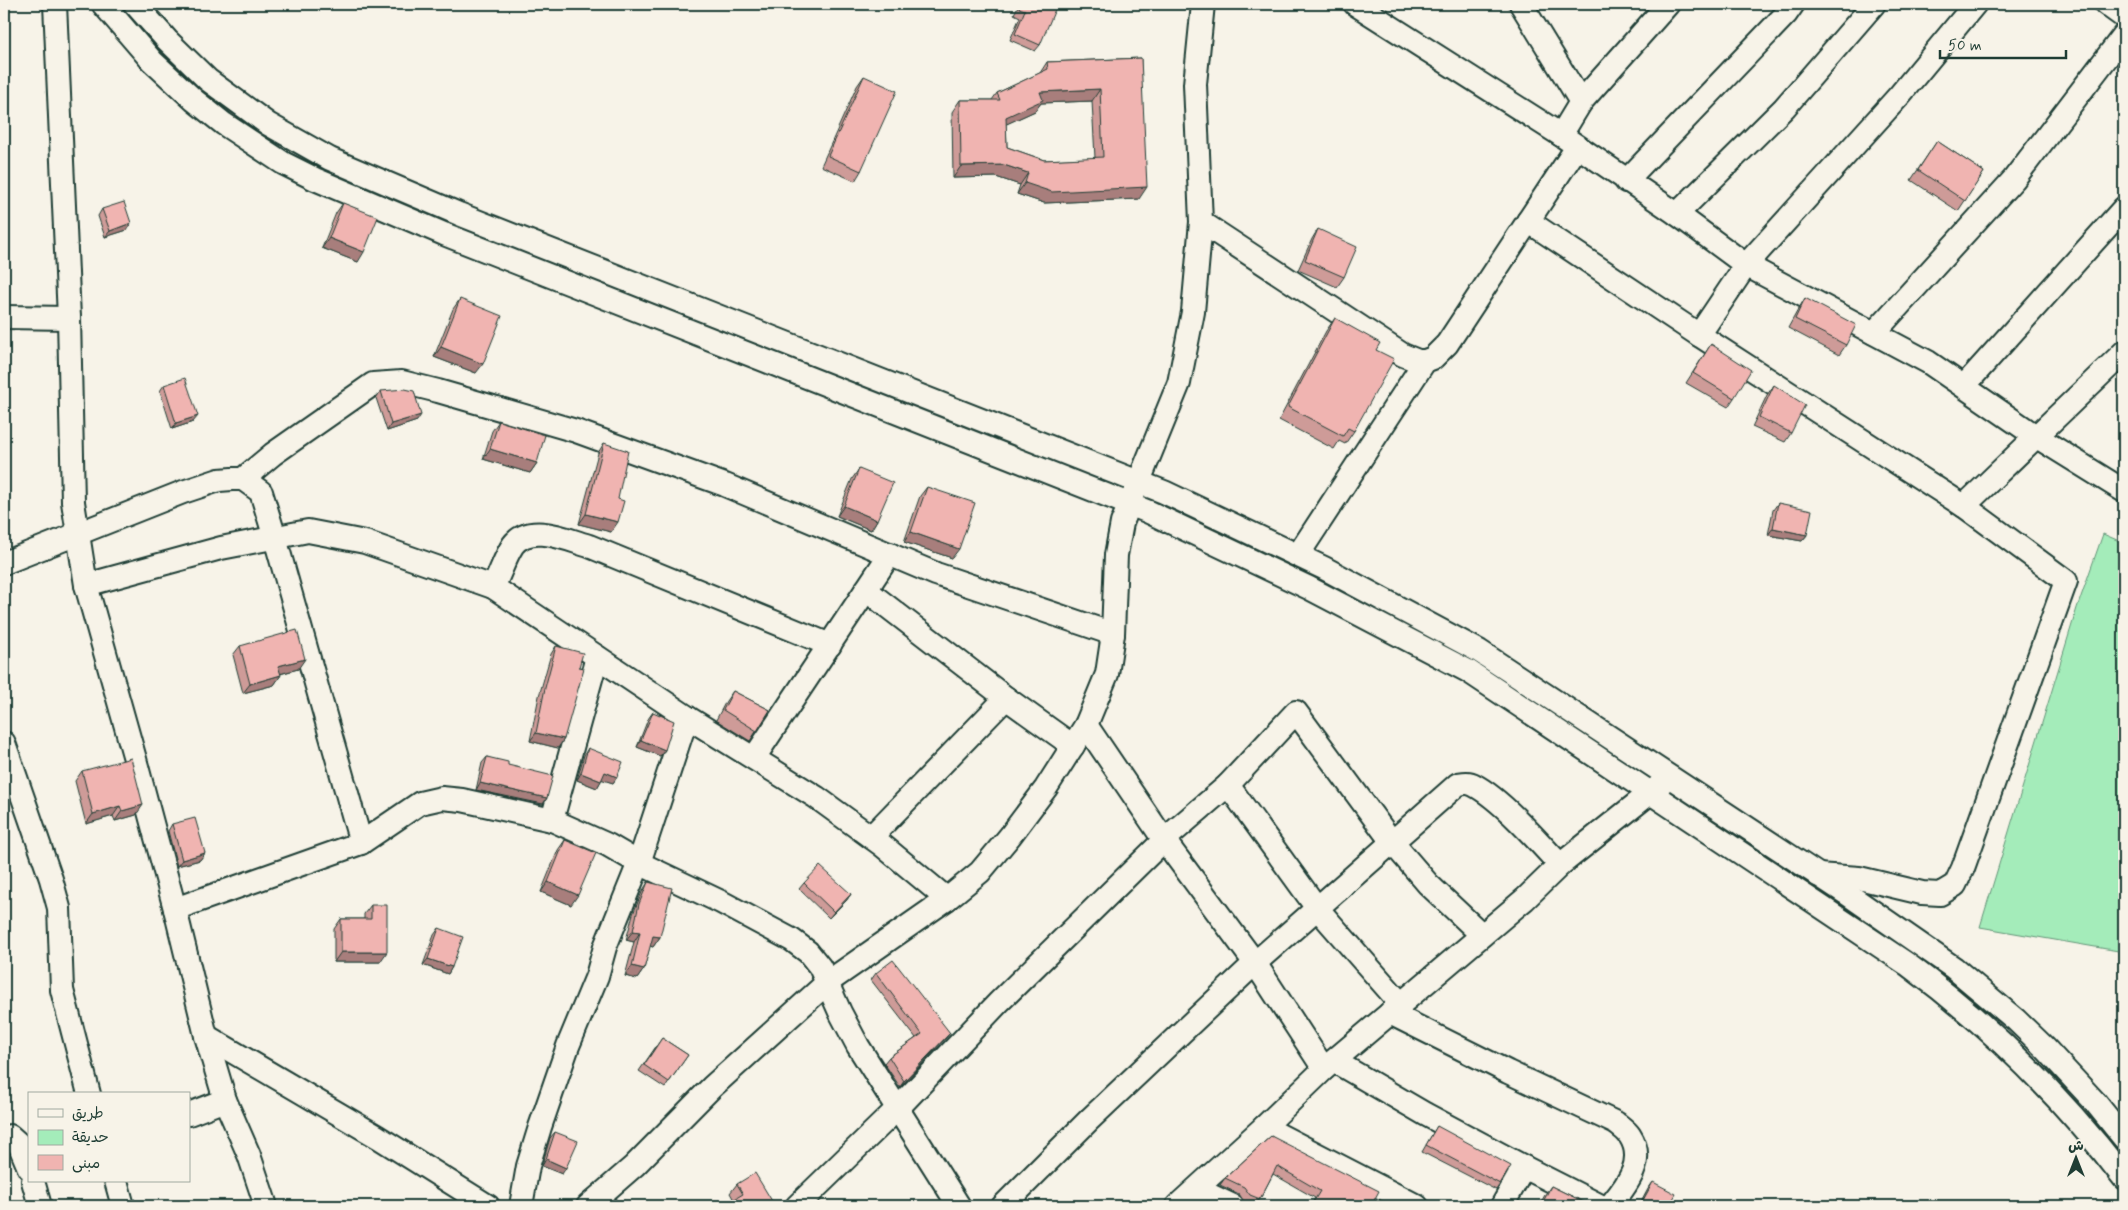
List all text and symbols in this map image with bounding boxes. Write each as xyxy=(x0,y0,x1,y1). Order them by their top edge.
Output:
scale bar xyxy=(1940,28,2067,60)
text: 50 m xyxy=(1948,36,1982,56)
legend xyxy=(28,1092,190,1182)
text: طريق xyxy=(72,1104,104,1124)
text: حديقة xyxy=(72,1128,109,1148)
north arrow xyxy=(2050,1132,2100,1182)
text: ش xyxy=(2068,1137,2084,1155)
text: مبنى xyxy=(72,1154,100,1174)

